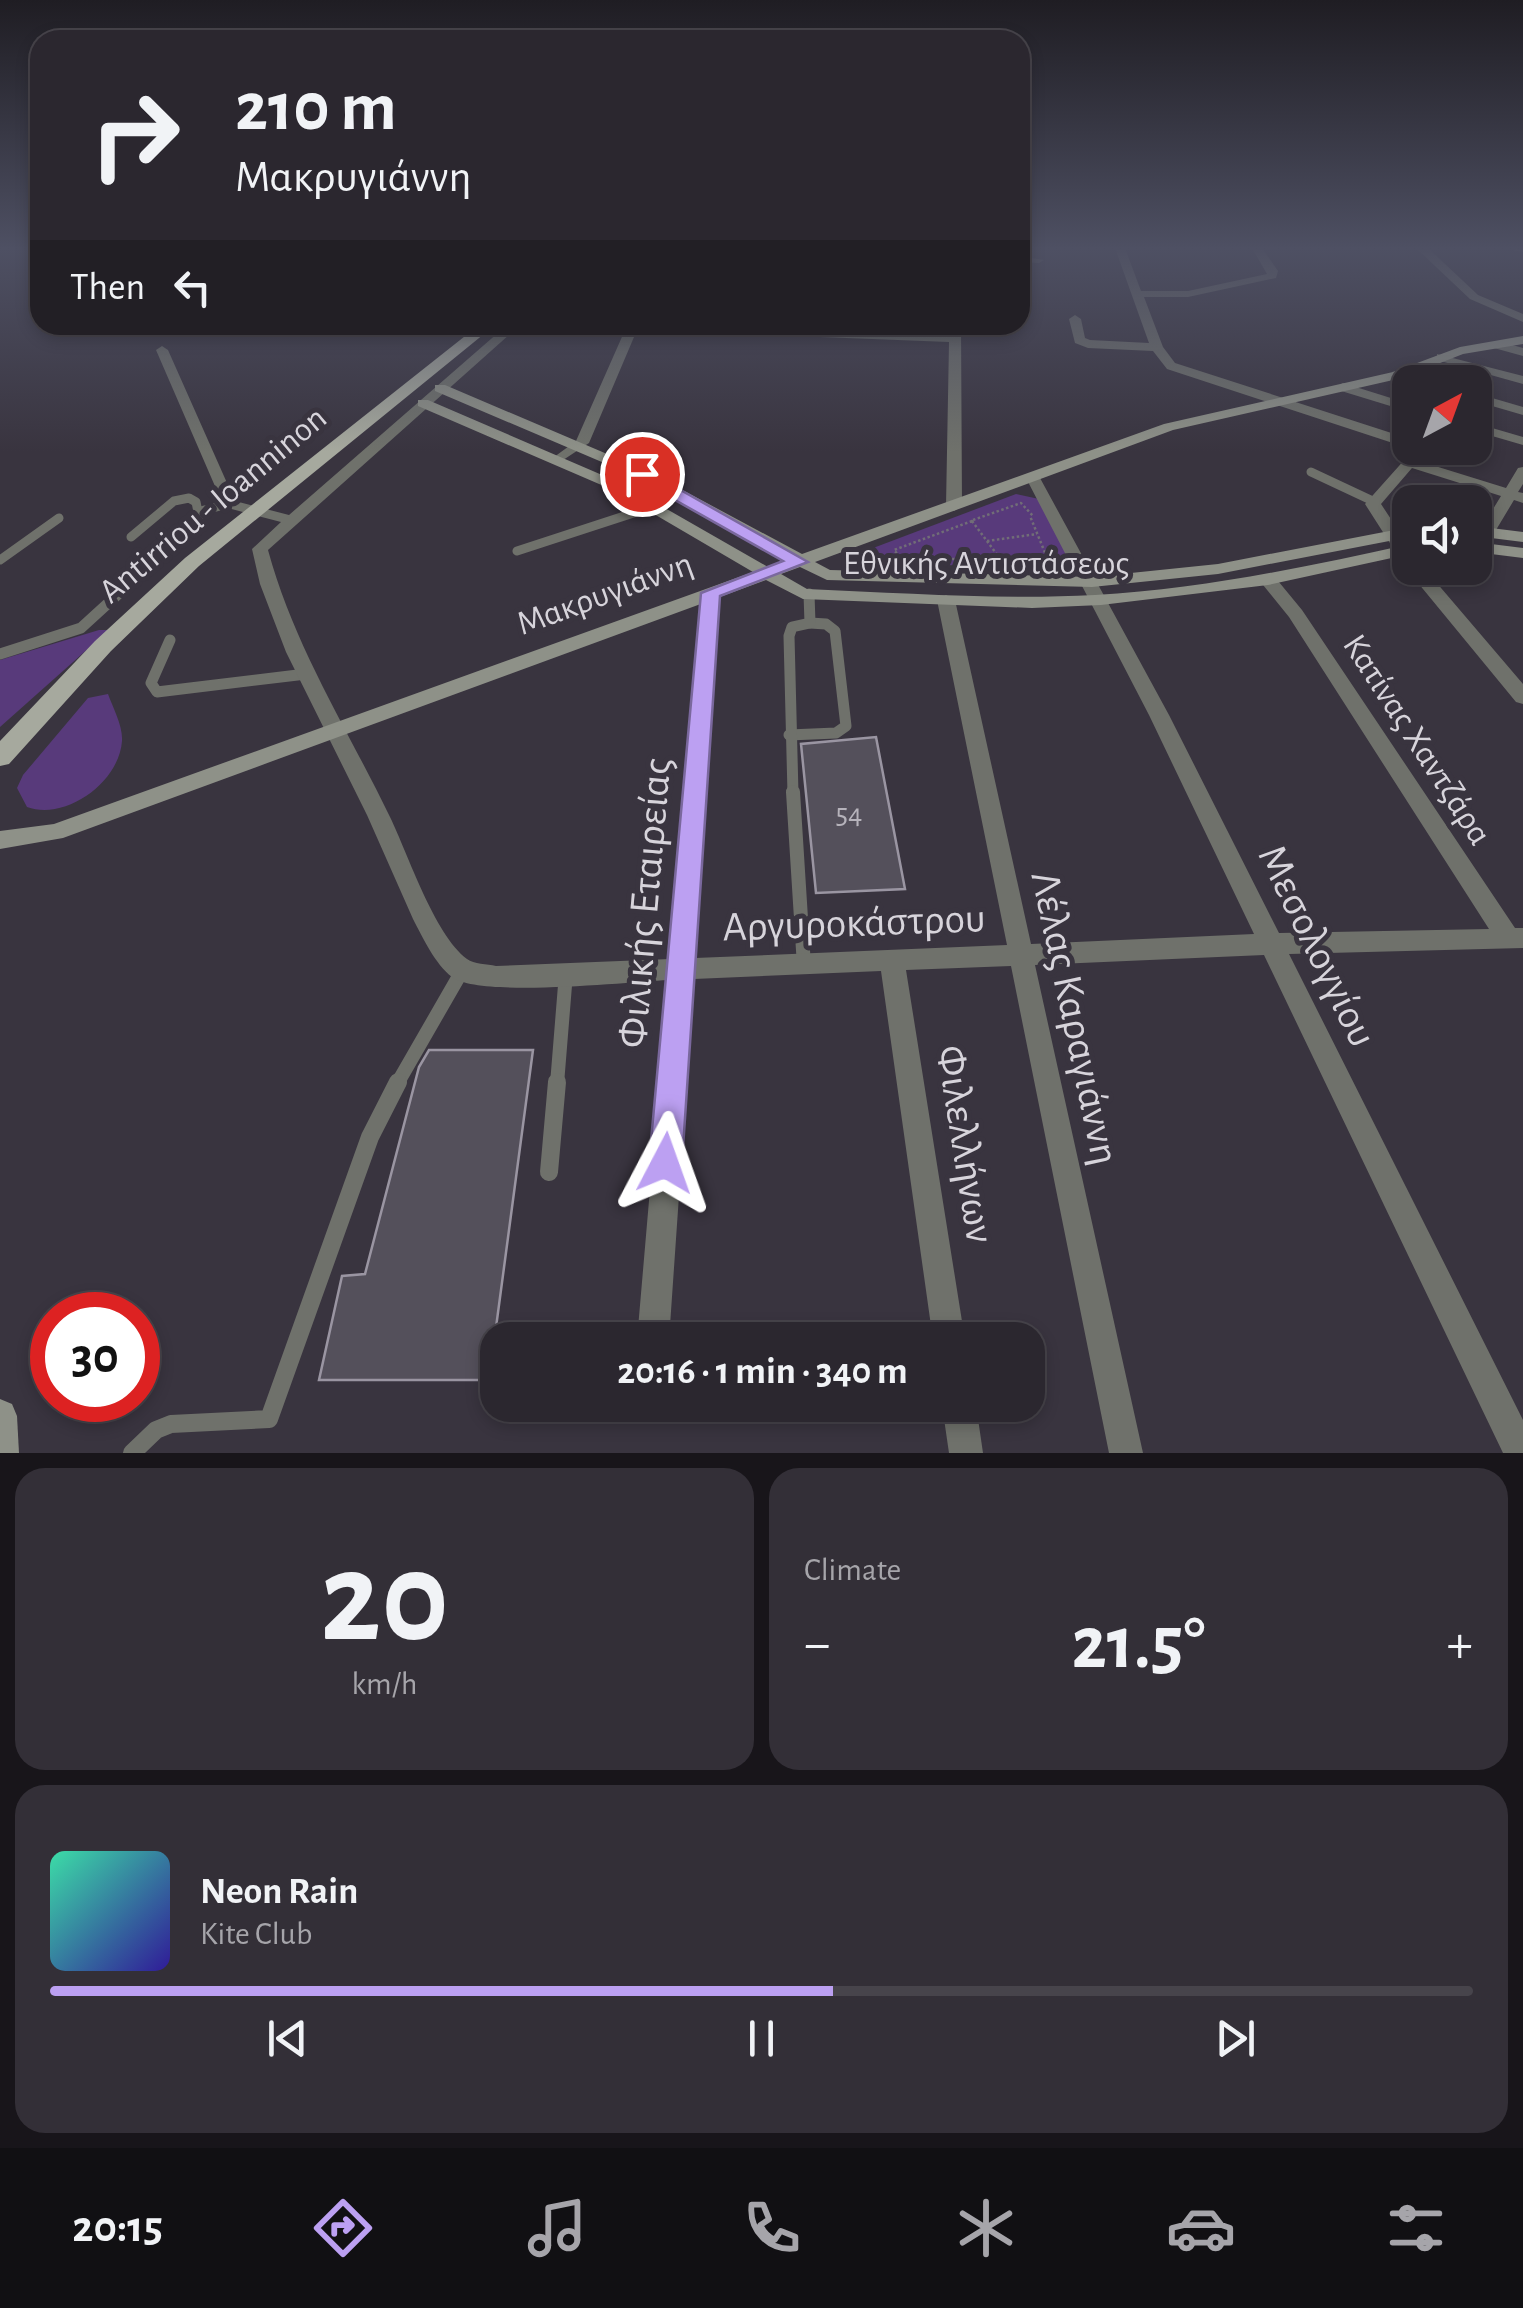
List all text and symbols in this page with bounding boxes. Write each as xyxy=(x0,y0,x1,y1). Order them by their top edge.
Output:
icon: right xyxy=(70,70,200,200)
text: 210 m xyxy=(235,73,397,143)
text: Μακρυγιάννη xyxy=(235,155,472,200)
icon: left xyxy=(165,260,220,315)
text: Then xyxy=(70,269,145,307)
north arrow xyxy=(1392,365,1492,465)
map controls xyxy=(1392,365,1492,585)
street label: Antirriou - Ioanninon xyxy=(93,400,333,610)
pin xyxy=(600,432,685,517)
icon: arrive xyxy=(615,447,670,502)
button: sound xyxy=(1392,485,1492,585)
street label: Μακρυγιάννη xyxy=(513,546,697,642)
street label: Εθνικής Αντιστάσεως xyxy=(843,546,1129,581)
street label: Κατίνας Χαντζάρα xyxy=(1336,629,1498,851)
street label: Φιλικής Εταιρείας xyxy=(611,756,679,1050)
house number: 54 xyxy=(836,799,862,829)
street label: Μεσολογγίου xyxy=(1250,839,1384,1053)
street label: Λέλας Καραγιάννη xyxy=(1023,868,1127,1168)
street label: Αργυροκάστρου xyxy=(722,897,986,949)
street label: Φιλελλήνων xyxy=(929,1042,1001,1246)
position arrow xyxy=(613,1111,717,1215)
speed limit sign: 30 xyxy=(30,1292,160,1422)
text: 20:16 · 1 min · 340 m xyxy=(617,1353,908,1391)
text: 20 xyxy=(320,1535,449,1665)
text: Climate xyxy=(804,1554,901,1586)
text: 21.5° xyxy=(1072,1607,1205,1682)
text: − xyxy=(804,1617,830,1672)
text: + xyxy=(1447,1617,1473,1672)
text: km/h xyxy=(351,1668,418,1700)
text: Neon Rain xyxy=(200,1873,358,1911)
text: Kite Club xyxy=(200,1918,312,1950)
icon: previous xyxy=(260,2011,315,2066)
icon: pause xyxy=(734,2011,789,2066)
icon: next xyxy=(1208,2011,1263,2066)
icon: directions xyxy=(308,2193,378,2263)
icon: music xyxy=(522,2193,592,2263)
icon: phone xyxy=(737,2193,807,2263)
icon: climate xyxy=(951,2193,1021,2263)
icon: car xyxy=(1166,2193,1236,2263)
icon: filters xyxy=(1381,2193,1451,2263)
text: 20:15 xyxy=(72,2205,163,2250)

